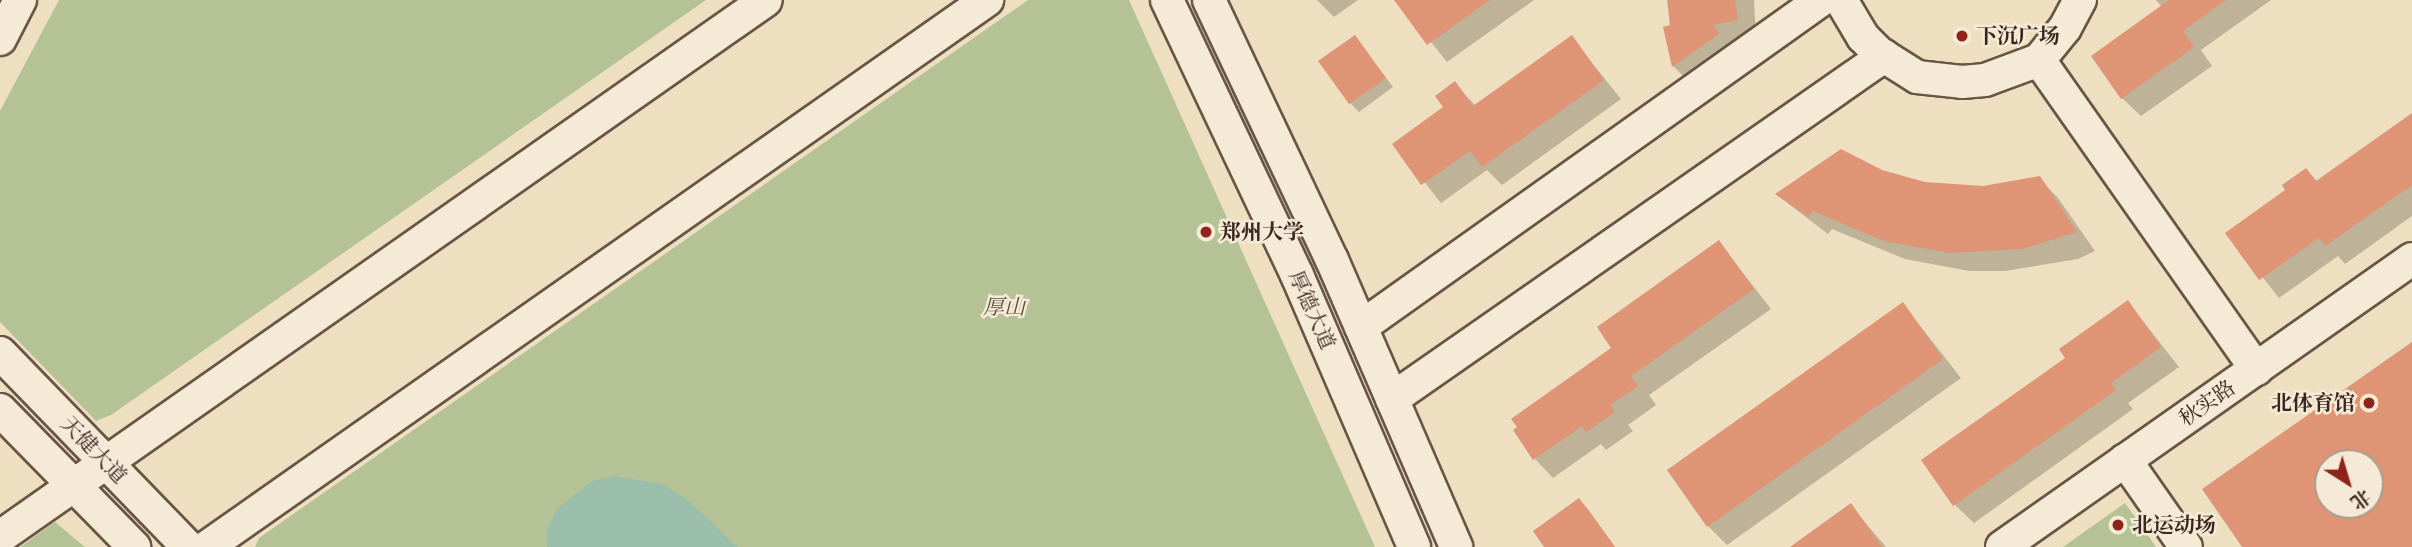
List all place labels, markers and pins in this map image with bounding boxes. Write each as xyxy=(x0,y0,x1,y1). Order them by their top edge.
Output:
place label: 下沉广场 xyxy=(1976,23,2060,49)
marker: 下沉广场 xyxy=(1954,28,1970,44)
place label: 郑州大学 xyxy=(1220,219,1304,245)
marker: 郑州大学 xyxy=(1198,224,1214,240)
place label: 北体育馆 xyxy=(2271,390,2355,416)
marker: 北体育馆 xyxy=(2361,395,2377,411)
place label: 北运动场 xyxy=(2132,512,2216,538)
marker: 北运动场 xyxy=(2110,517,2126,533)

